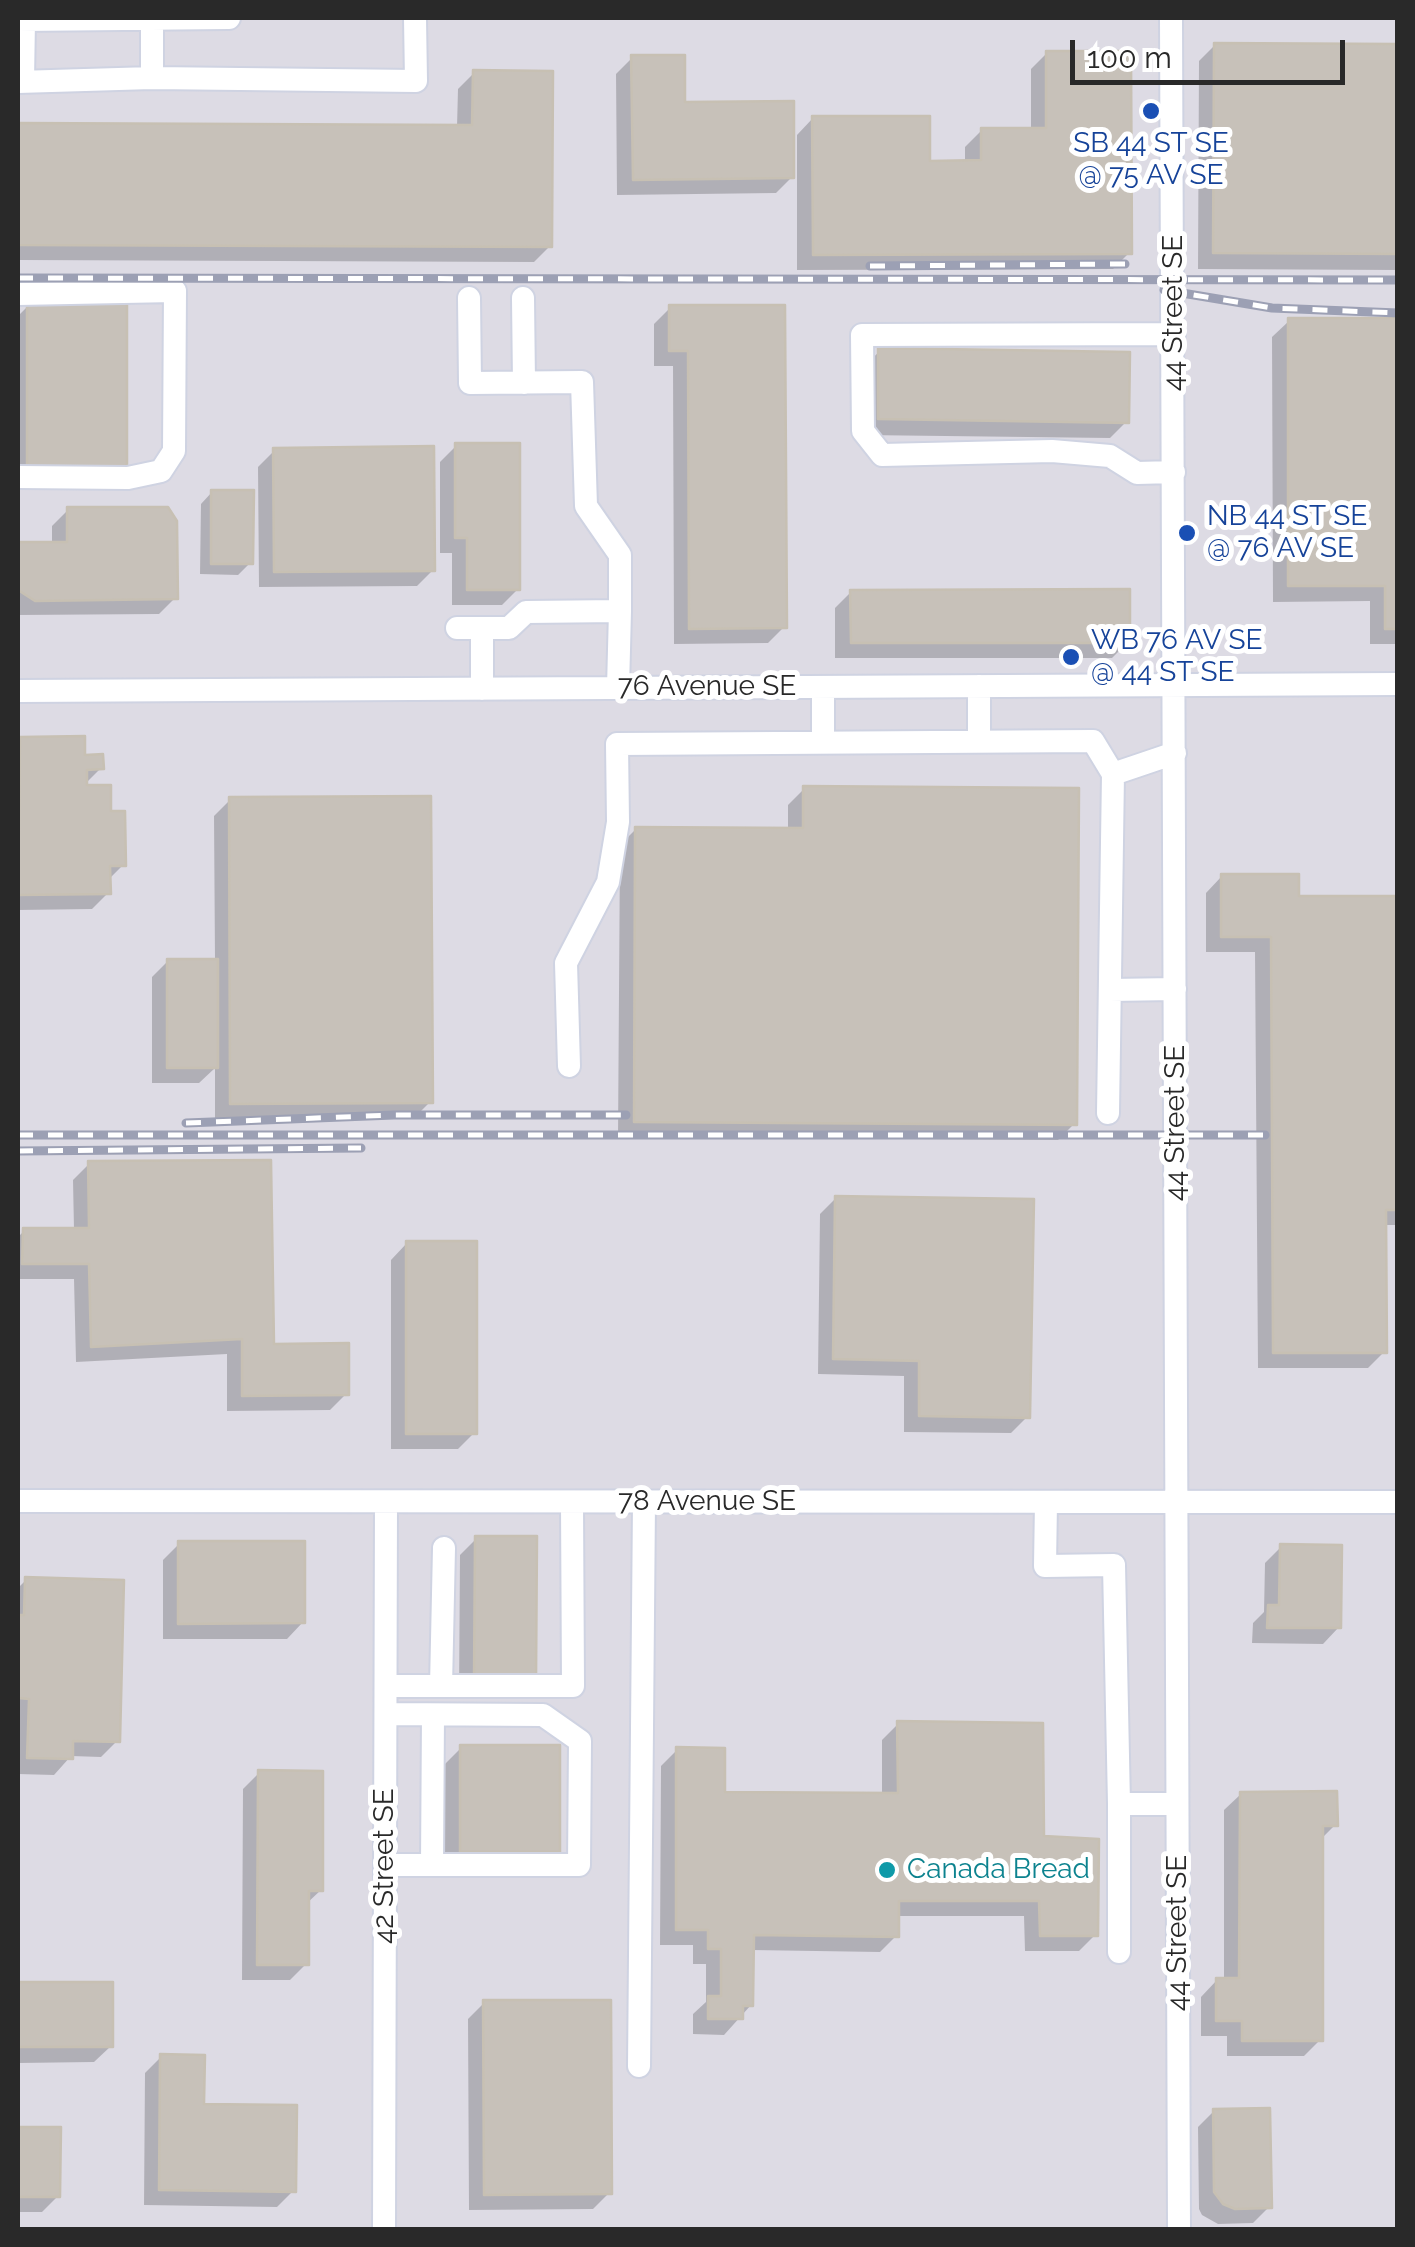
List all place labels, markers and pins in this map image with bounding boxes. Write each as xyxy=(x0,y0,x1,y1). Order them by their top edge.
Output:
marker: SB 44 ST SE @ 75 AV SE xyxy=(1140,100,1162,122)
place label: SB 44 ST SE @ 75 AV SE xyxy=(1073,127,1229,193)
place label: NB 44 ST SE @ 76 AV SE xyxy=(1207,500,1367,566)
marker: NB 44 ST SE @ 76 AV SE xyxy=(1176,522,1198,544)
place label: WB 76 AV SE @ 44 ST SE xyxy=(1091,624,1263,690)
marker: WB 76 AV SE @ 44 ST SE xyxy=(1060,646,1082,668)
place label: Canada Bread xyxy=(907,1853,1090,1887)
marker: Canada Bread xyxy=(876,1859,898,1881)

